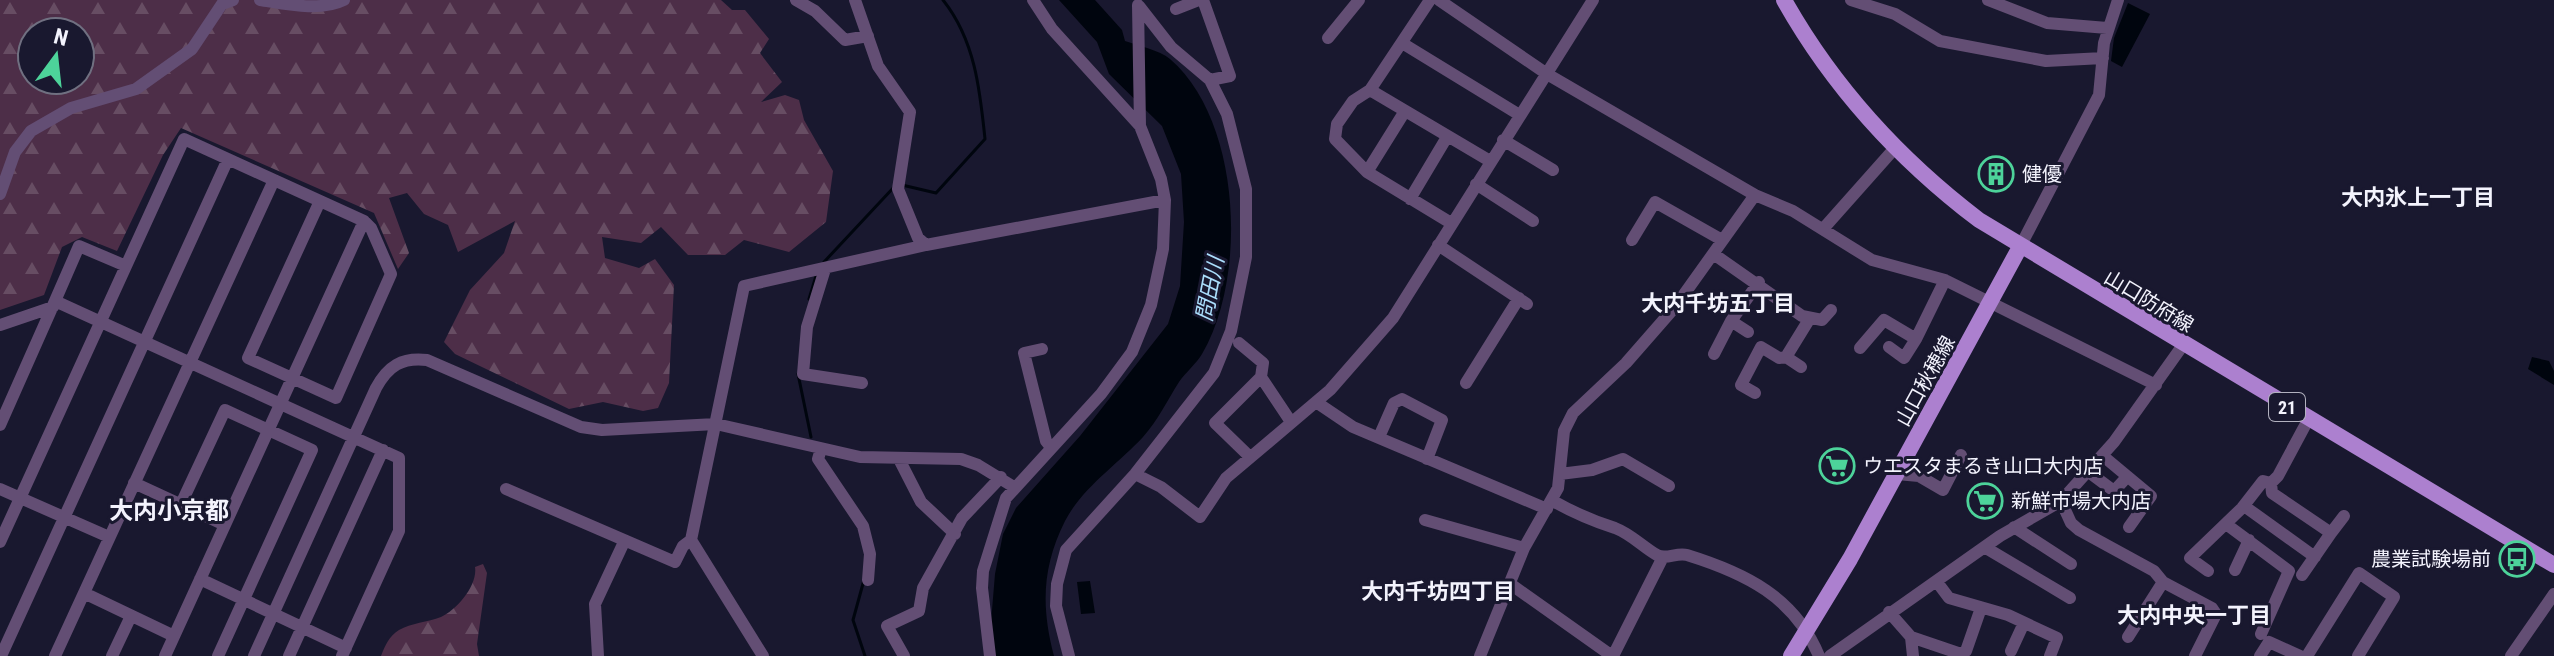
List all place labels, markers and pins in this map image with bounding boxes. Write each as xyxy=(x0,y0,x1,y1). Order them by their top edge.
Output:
building icon: 健優 xyxy=(1977,155,2015,193)
place label: 健優 xyxy=(2022,162,2062,186)
supermarket icon: ウエスタまるき山口大内店 xyxy=(1818,447,1856,485)
place label: ウエスタまるき山口大内店 xyxy=(1863,454,2103,478)
supermarket icon: 新鮮市場大内店 xyxy=(1966,482,2004,520)
place label: 新鮮市場大内店 xyxy=(2011,489,2151,513)
bus stop icon: 農業試験場前 xyxy=(2498,540,2536,578)
place label: 農業試験場前 xyxy=(2371,547,2491,571)

